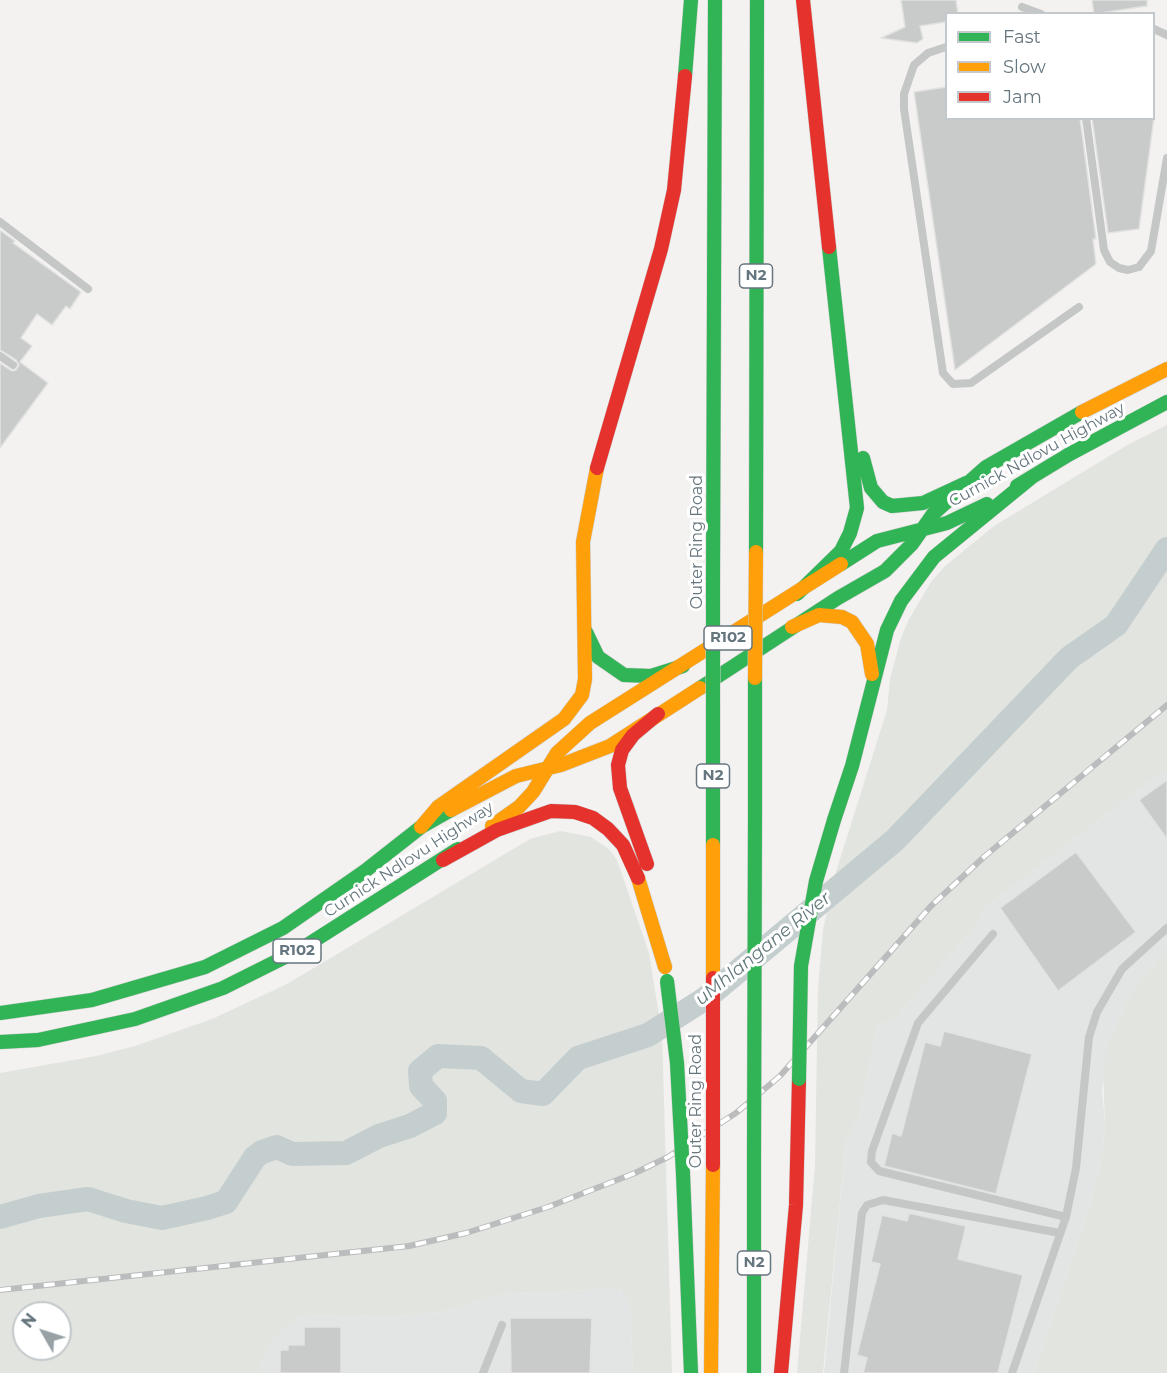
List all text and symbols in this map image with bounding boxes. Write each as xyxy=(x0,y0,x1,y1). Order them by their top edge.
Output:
legend xyxy=(945,12,1155,120)
text: Fast xyxy=(1003,26,1041,48)
text: Slow xyxy=(1003,56,1046,78)
text: Jam xyxy=(1003,86,1042,108)
road number: N2 xyxy=(740,264,772,288)
street label: Curnick Ndlovu Highway xyxy=(946,399,1128,511)
street label: Outer Ring Road xyxy=(687,475,707,609)
road number: R102 xyxy=(704,626,752,650)
road number: N2 xyxy=(696,764,730,788)
street label: Curnick Ndlovu Highway xyxy=(321,798,497,922)
water label: uMhlangane River xyxy=(691,888,835,1010)
road number: R102 xyxy=(273,939,321,963)
street label: Outer Ring Road xyxy=(686,1034,706,1168)
road number: N2 xyxy=(738,1251,771,1275)
north arrow xyxy=(12,1301,72,1361)
text: N xyxy=(18,1310,41,1332)

